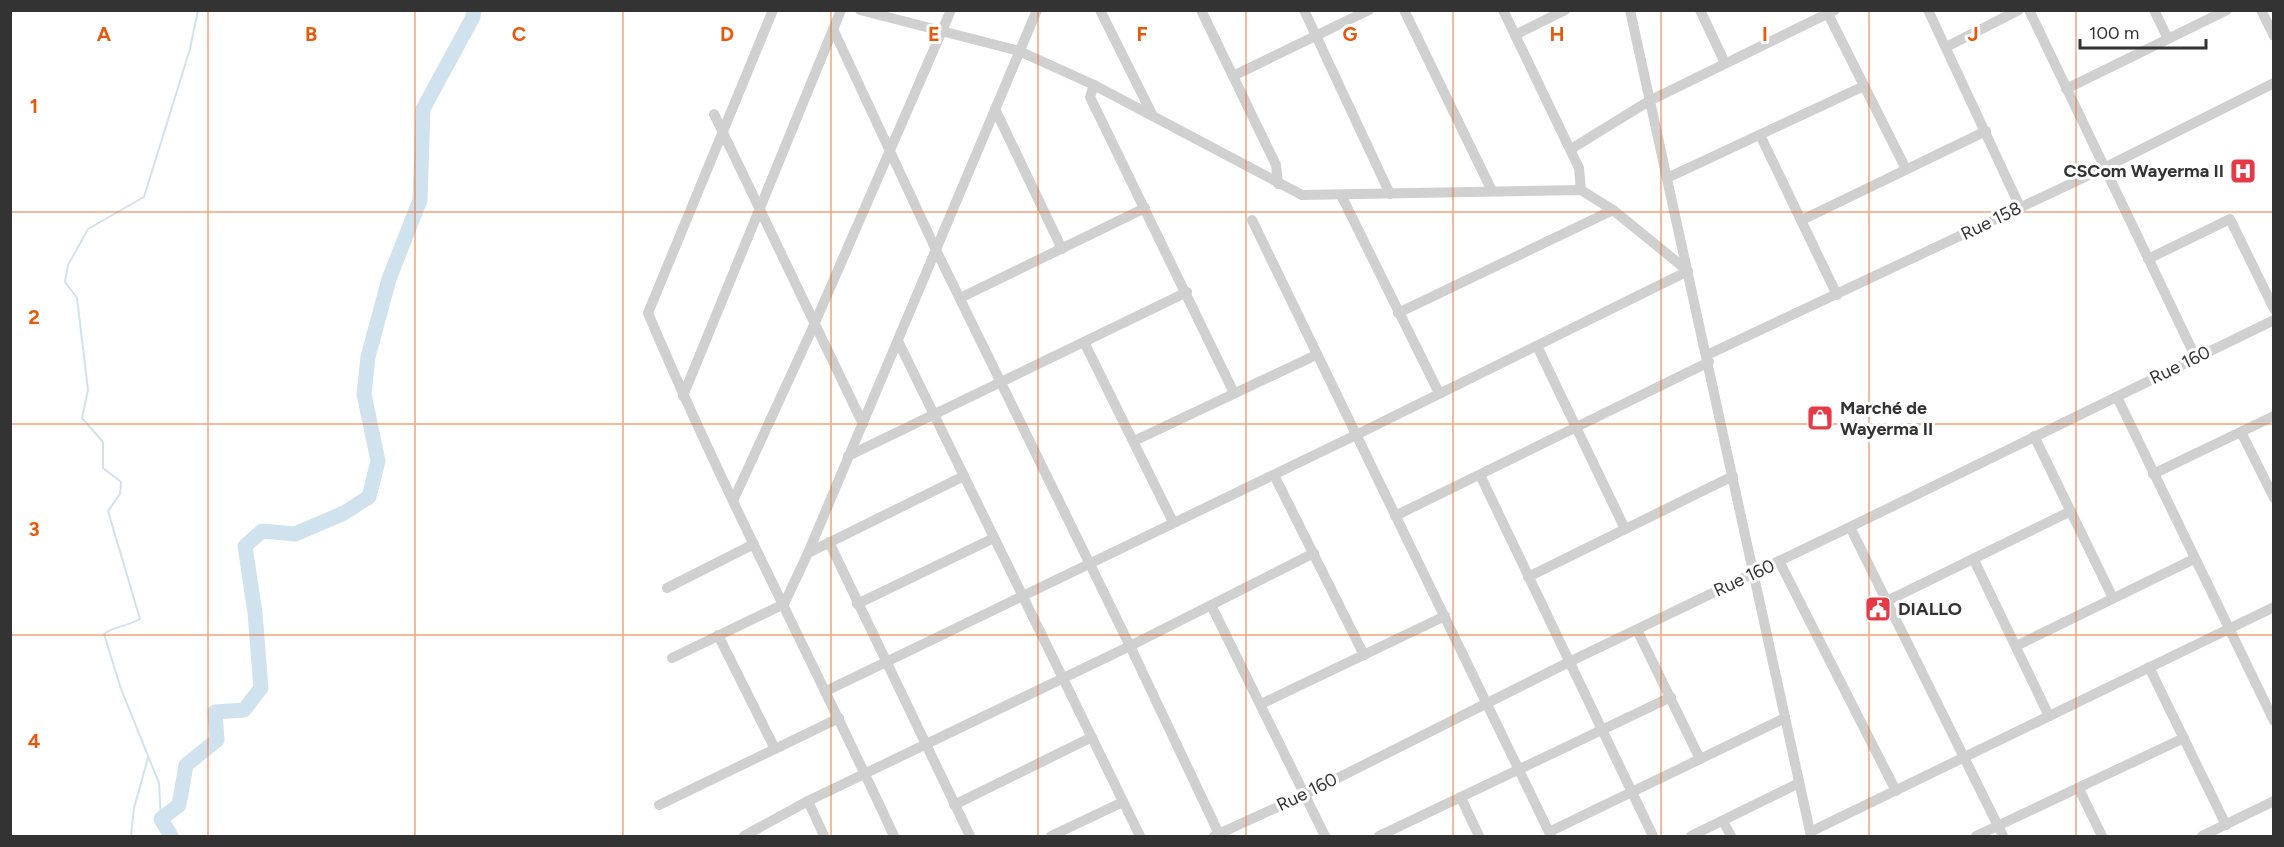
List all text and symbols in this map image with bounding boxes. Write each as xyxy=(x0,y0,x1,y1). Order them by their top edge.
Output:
scale bar xyxy=(2080,12,2206,50)
text: A xyxy=(97,22,112,46)
text: B xyxy=(305,22,317,46)
text: C xyxy=(512,22,526,46)
text: D xyxy=(720,22,734,46)
text: E xyxy=(928,22,940,46)
text: F xyxy=(1136,22,1148,46)
text: G xyxy=(1343,22,1358,46)
text: H xyxy=(1550,22,1565,46)
text: I xyxy=(1762,22,1768,46)
text: J xyxy=(1967,22,1979,46)
text: 100 m xyxy=(2089,22,2139,44)
text: 1 xyxy=(30,94,38,118)
hospital icon: CSCom Wayerma II xyxy=(2228,156,2258,186)
place label: CSCom Wayerma II xyxy=(2063,160,2224,182)
street label: Rue 158 xyxy=(1957,197,2025,245)
text: 2 xyxy=(28,305,40,329)
street label: Rue 160 xyxy=(2146,341,2214,389)
place label: Marché de Wayerma II xyxy=(1840,397,1933,440)
shop icon: Marché de Wayerma II xyxy=(1805,403,1835,433)
text: 3 xyxy=(28,517,40,541)
street label: Rue 160 xyxy=(1710,554,1778,602)
public building icon: DIALLO xyxy=(1863,594,1893,624)
place label: DIALLO xyxy=(1898,598,1962,620)
text: 4 xyxy=(28,729,41,753)
street label: Rue 160 xyxy=(1273,768,1341,816)

